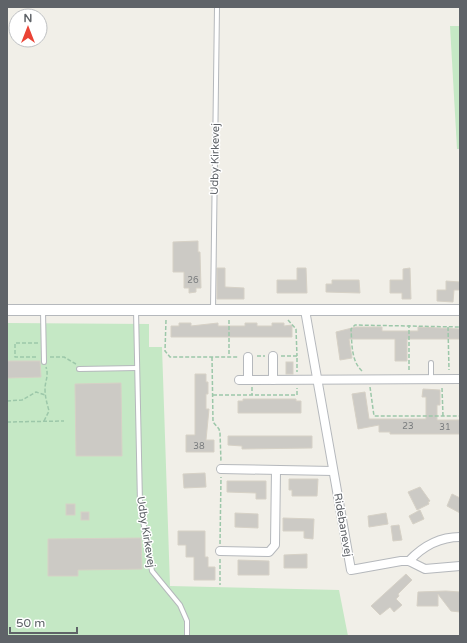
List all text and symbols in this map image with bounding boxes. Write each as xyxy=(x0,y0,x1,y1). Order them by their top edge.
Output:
north arrow xyxy=(8,8,48,48)
text: N xyxy=(24,12,32,25)
street label: Udby Kirkevej xyxy=(208,123,222,195)
house number: 26 xyxy=(187,275,199,286)
house number: 23 xyxy=(402,421,414,432)
house number: 31 xyxy=(439,422,451,433)
house number: 38 xyxy=(193,441,205,452)
street label: Ridebanevej xyxy=(331,492,355,558)
street label: Udby Kirkevej xyxy=(134,495,158,569)
scale bar xyxy=(10,609,77,635)
text: 50 m xyxy=(16,616,45,630)

